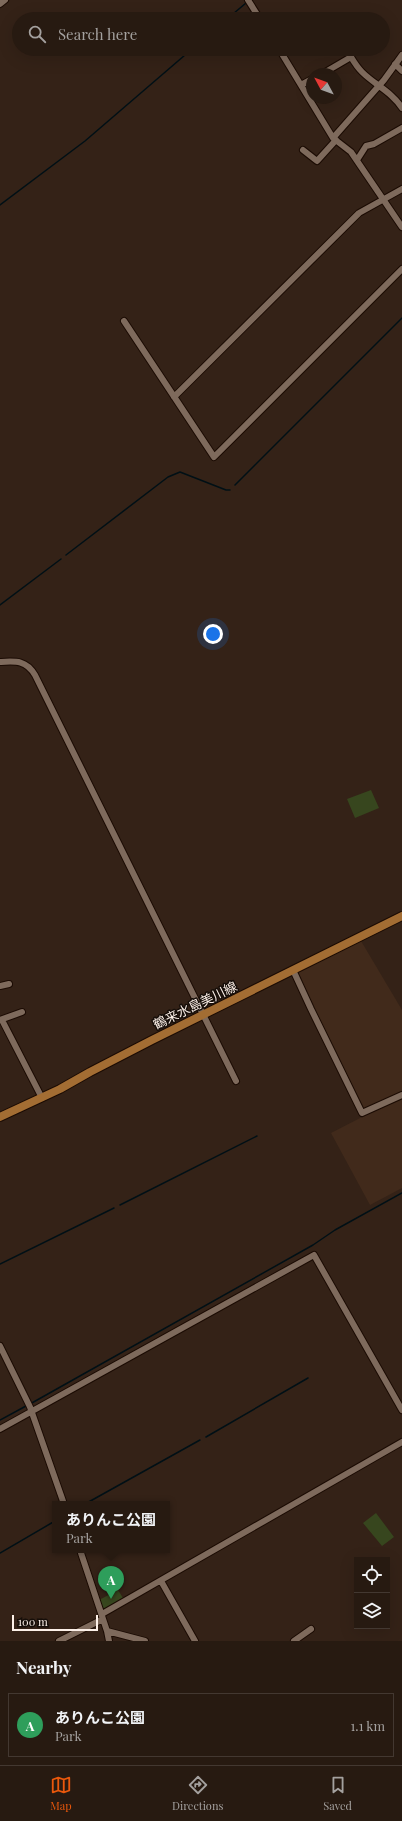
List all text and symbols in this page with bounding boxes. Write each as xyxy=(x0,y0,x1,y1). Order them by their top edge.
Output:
search box xyxy=(12,12,390,56)
icon: search xyxy=(26,23,48,45)
text: Search here xyxy=(58,24,137,44)
north arrow xyxy=(306,68,342,104)
your location xyxy=(203,624,223,644)
street label: 鶴来水島美川線 xyxy=(150,977,239,1032)
popup xyxy=(52,1501,170,1553)
text: ありんこ公園 xyxy=(66,1509,156,1529)
text: Park xyxy=(66,1529,93,1546)
map controls xyxy=(354,1557,390,1629)
button: locate xyxy=(354,1557,390,1593)
pin: A xyxy=(98,1566,124,1599)
button: layers xyxy=(354,1593,390,1629)
scale bar xyxy=(12,1613,98,1632)
text: 100 m xyxy=(18,1614,48,1629)
text: Nearby xyxy=(16,1656,71,1678)
text: ありんこ公園 xyxy=(55,1707,145,1727)
text: A xyxy=(26,1717,34,1734)
text: 1.1 km xyxy=(351,1717,385,1734)
text: Park xyxy=(55,1727,82,1744)
tab: Map xyxy=(50,1774,72,1813)
tab: Directions xyxy=(172,1774,223,1813)
tab: Saved xyxy=(323,1774,352,1813)

